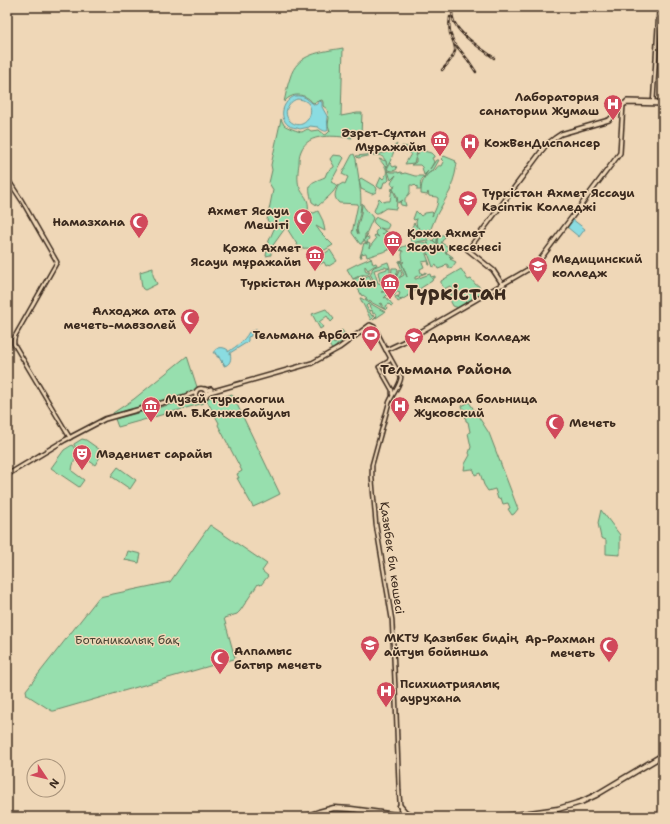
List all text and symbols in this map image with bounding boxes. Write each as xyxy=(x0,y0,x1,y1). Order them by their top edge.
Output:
place label: Лаборатория санатории Жумаш xyxy=(479,89,599,119)
hospital icon: Лаборатория санатории Жумаш xyxy=(602,93,624,121)
place label: Әзрет-Сұлтан Мұражайы xyxy=(342,125,426,155)
museum icon: Әзрет-Сұлтан Мұражайы xyxy=(429,129,451,157)
hospital icon: КожВенДиспансер xyxy=(459,132,481,160)
place label: КожВенДиспансер xyxy=(484,135,600,151)
place label: Түркістан Ахмет Яссауи Кәсіптік Колледжі xyxy=(482,185,635,215)
school or university icon: Түркістан Ахмет Яссауи Кәсіптік Колледжі xyxy=(457,189,479,217)
place label: Ахмет Ясауи Мешіті xyxy=(207,203,290,233)
mosque icon: Ахмет Ясауи Мешіті xyxy=(292,207,314,235)
mosque icon: Намазхана xyxy=(128,211,150,239)
place label: Намазхана xyxy=(52,214,126,230)
place label: Қожа Ахмет Ясауи кесенесі xyxy=(407,225,502,255)
museum icon: Қожа Ахмет Ясауи кесенесі xyxy=(382,229,404,257)
place label: Қожа Ахмет Ясауи мұражайы xyxy=(191,240,302,270)
museum icon: Қожа Ахмет Ясауи мұражайы xyxy=(304,244,326,272)
place label: Медицинский колледж xyxy=(552,251,643,281)
school or university icon: Медицинский колледж xyxy=(527,255,549,283)
museum icon: Түркістан Мұражайы xyxy=(379,272,401,300)
place label: Түркістан Мұражайы xyxy=(240,275,376,291)
district label: Түркістан xyxy=(405,280,507,306)
place label: Алходжа ата мечеть-мавзолей xyxy=(64,303,177,333)
mosque icon: Алходжа ата мечеть-мавзолей xyxy=(179,307,201,335)
sports icon: Тельмана Арбат xyxy=(360,324,382,352)
school or university icon: Дарын Колледж xyxy=(403,326,425,354)
place label: Тельмана Арбат xyxy=(253,327,358,343)
place label: Дарын Колледж xyxy=(428,329,531,345)
district label: Тельмана Района xyxy=(380,360,512,378)
place label: Музей туркологии им. Б.Кенжебайулы xyxy=(165,391,291,421)
place label: Акмарал больница Жуковский xyxy=(414,391,538,421)
museum icon: Музей туркологии им. Б.Кенжебайулы xyxy=(140,395,162,423)
hospital icon: Акмарал больница Жуковский xyxy=(389,395,411,423)
mosque icon: Мечеть xyxy=(544,412,566,440)
place label: Мечеть xyxy=(569,415,616,431)
theatre icon: Мәдениет сарайы xyxy=(71,443,93,471)
place label: Мәдениет сарайы xyxy=(96,446,213,462)
street label: Қазыбек би көшесі xyxy=(376,501,408,615)
place label: МКТУ Қазыбек бидің айтуы бойынша xyxy=(384,630,519,660)
place label: Ар-Рахман мечеть xyxy=(525,631,595,661)
park label: Ботаникалық бақ xyxy=(75,632,179,648)
school or university icon: МКТУ Қазыбек бидің айтуы бойынша xyxy=(359,634,381,662)
mosque icon: Ар-Рахман мечеть xyxy=(598,635,620,663)
place label: Алпамыс батыр мечеть xyxy=(234,643,322,673)
mosque icon: Алпамыс батыр мечеть xyxy=(209,647,231,675)
place label: Психиатриялық аурухана xyxy=(400,676,500,706)
hospital icon: Психиатриялық аурухана xyxy=(375,680,397,708)
north arrow xyxy=(26,758,66,798)
text: N xyxy=(45,776,62,792)

